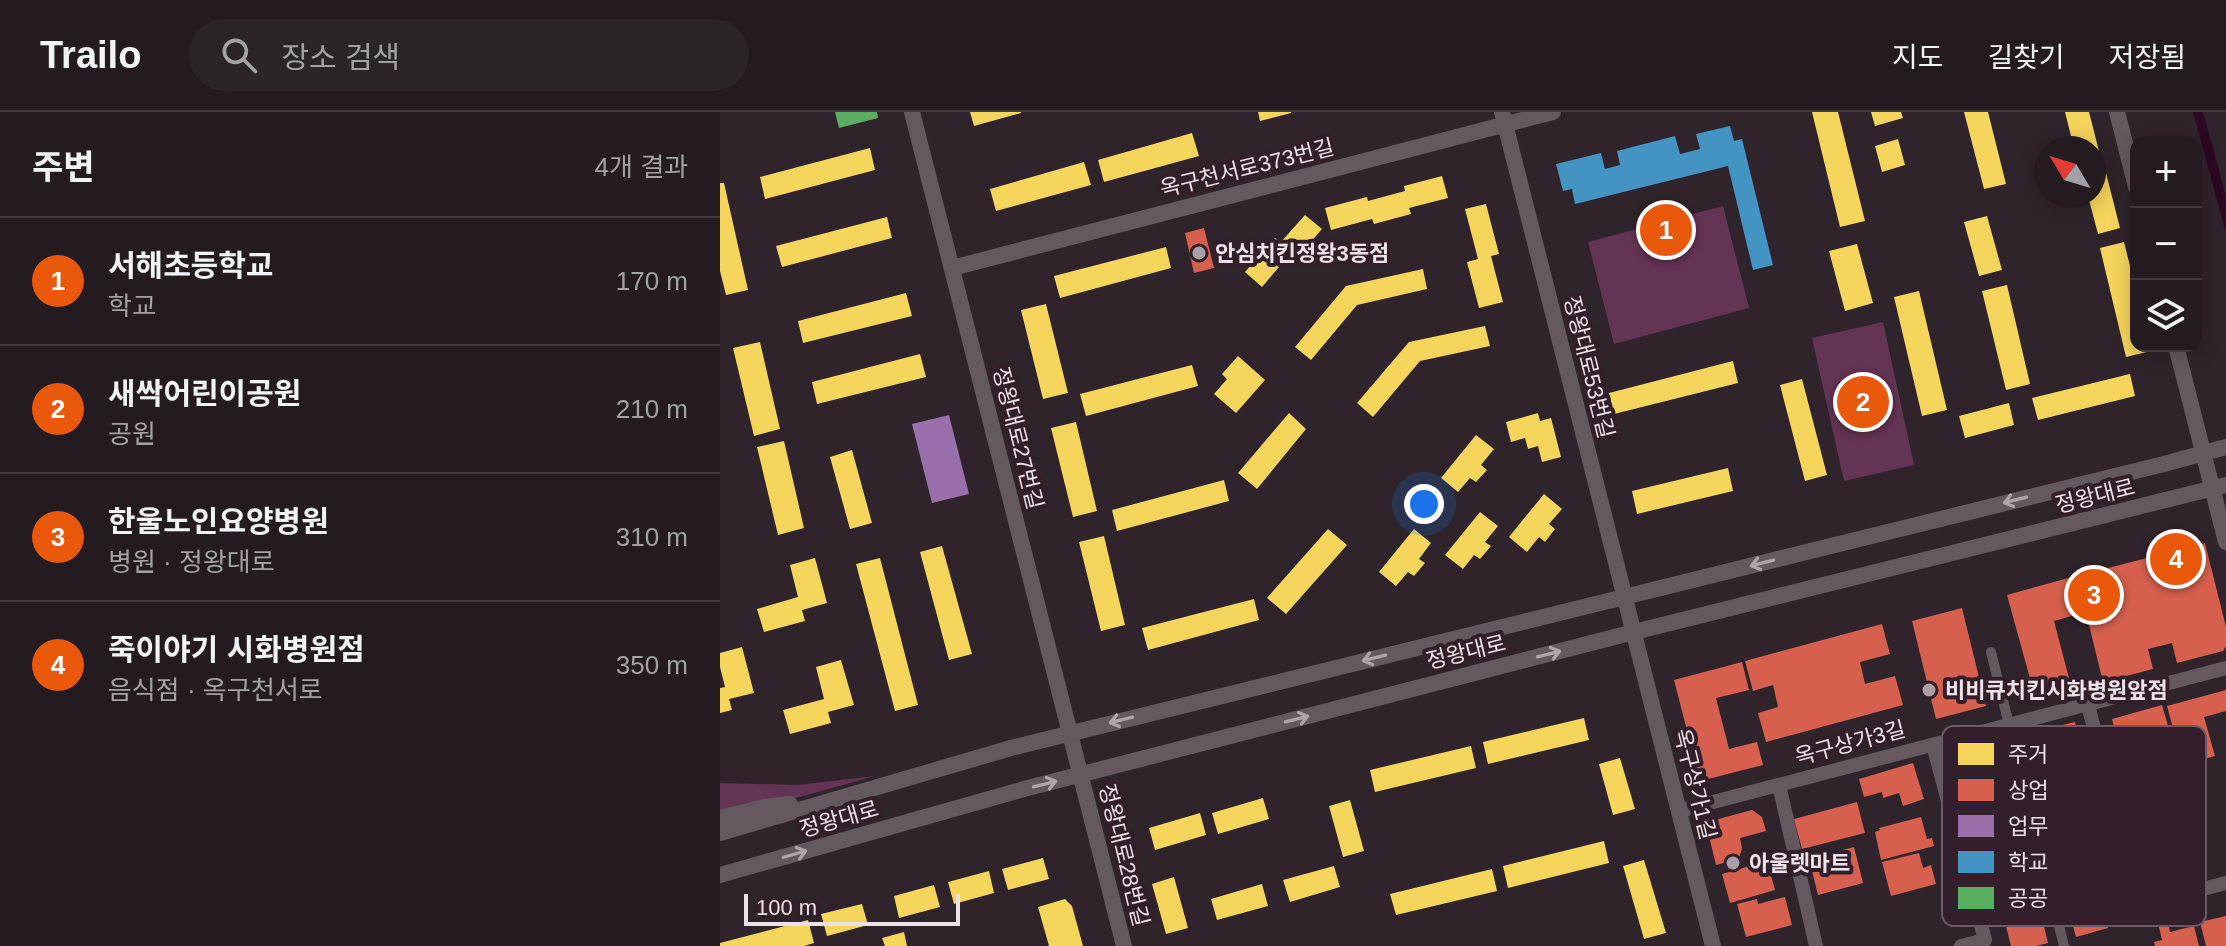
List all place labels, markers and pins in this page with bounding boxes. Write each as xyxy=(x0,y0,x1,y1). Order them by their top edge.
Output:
pin: 1 xyxy=(1640,200,1692,260)
place label: 안심치킨정왕3동점 xyxy=(1215,241,1389,266)
marker: 안심치킨정왕3동점 xyxy=(1190,244,1208,262)
pin: 2 xyxy=(1837,372,1889,432)
pin: 4 xyxy=(2150,529,2202,589)
pin: 3 xyxy=(2068,565,2120,625)
place label: 비비큐치킨시화병원앞점 xyxy=(1945,678,2168,703)
marker: 비비큐치킨시화병원앞점 xyxy=(1920,681,1938,699)
place label: 아울렛마트 xyxy=(1749,851,1850,876)
marker: 아울렛마트 xyxy=(1724,854,1742,872)

